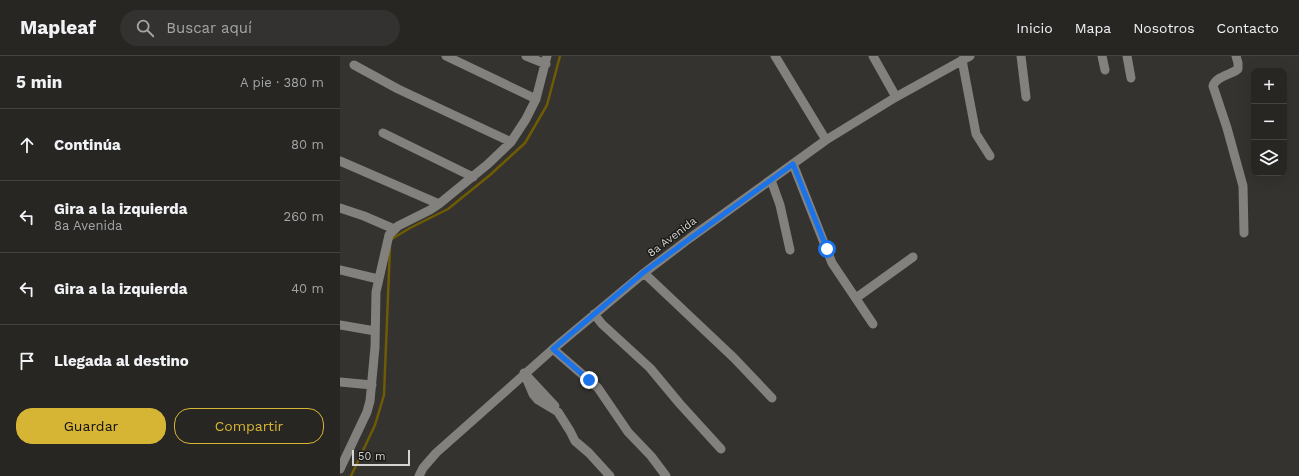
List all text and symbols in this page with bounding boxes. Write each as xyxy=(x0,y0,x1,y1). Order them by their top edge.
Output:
search box xyxy=(120,10,400,46)
text: Mapleaf xyxy=(20,16,96,39)
icon: search xyxy=(134,17,156,39)
text: Buscar aquí xyxy=(166,19,252,37)
text: Inicio xyxy=(1016,20,1053,36)
text: Mapa xyxy=(1075,20,1111,36)
text: Nosotros xyxy=(1133,20,1195,36)
text: Contacto xyxy=(1217,20,1279,36)
map controls xyxy=(1251,68,1287,176)
button: + xyxy=(1251,68,1287,104)
text: 5 min xyxy=(16,72,62,92)
text: A pie · 380 m xyxy=(240,75,324,90)
button: − xyxy=(1251,104,1287,140)
icon: ahead xyxy=(16,134,38,156)
text: Continúa xyxy=(54,136,121,154)
text: 80 m xyxy=(291,137,324,152)
button: layers xyxy=(1251,140,1287,176)
text: Gira a la izquierda xyxy=(54,200,187,218)
icon: left xyxy=(16,206,38,228)
text: 260 m xyxy=(284,209,324,224)
street label: 8a Avenida xyxy=(645,214,699,260)
text: 8a Avenida xyxy=(54,218,122,233)
route start xyxy=(818,240,836,258)
icon: left xyxy=(16,278,38,300)
text: Gira a la izquierda xyxy=(54,280,187,298)
text: 40 m xyxy=(291,281,324,296)
icon: arrive xyxy=(16,350,38,372)
text: Llegada al destino xyxy=(54,352,189,370)
route end xyxy=(580,371,598,389)
button: Guardar xyxy=(16,408,166,444)
button: Compartir xyxy=(174,408,324,444)
scale bar xyxy=(352,448,410,467)
text: 50 m xyxy=(358,450,385,463)

